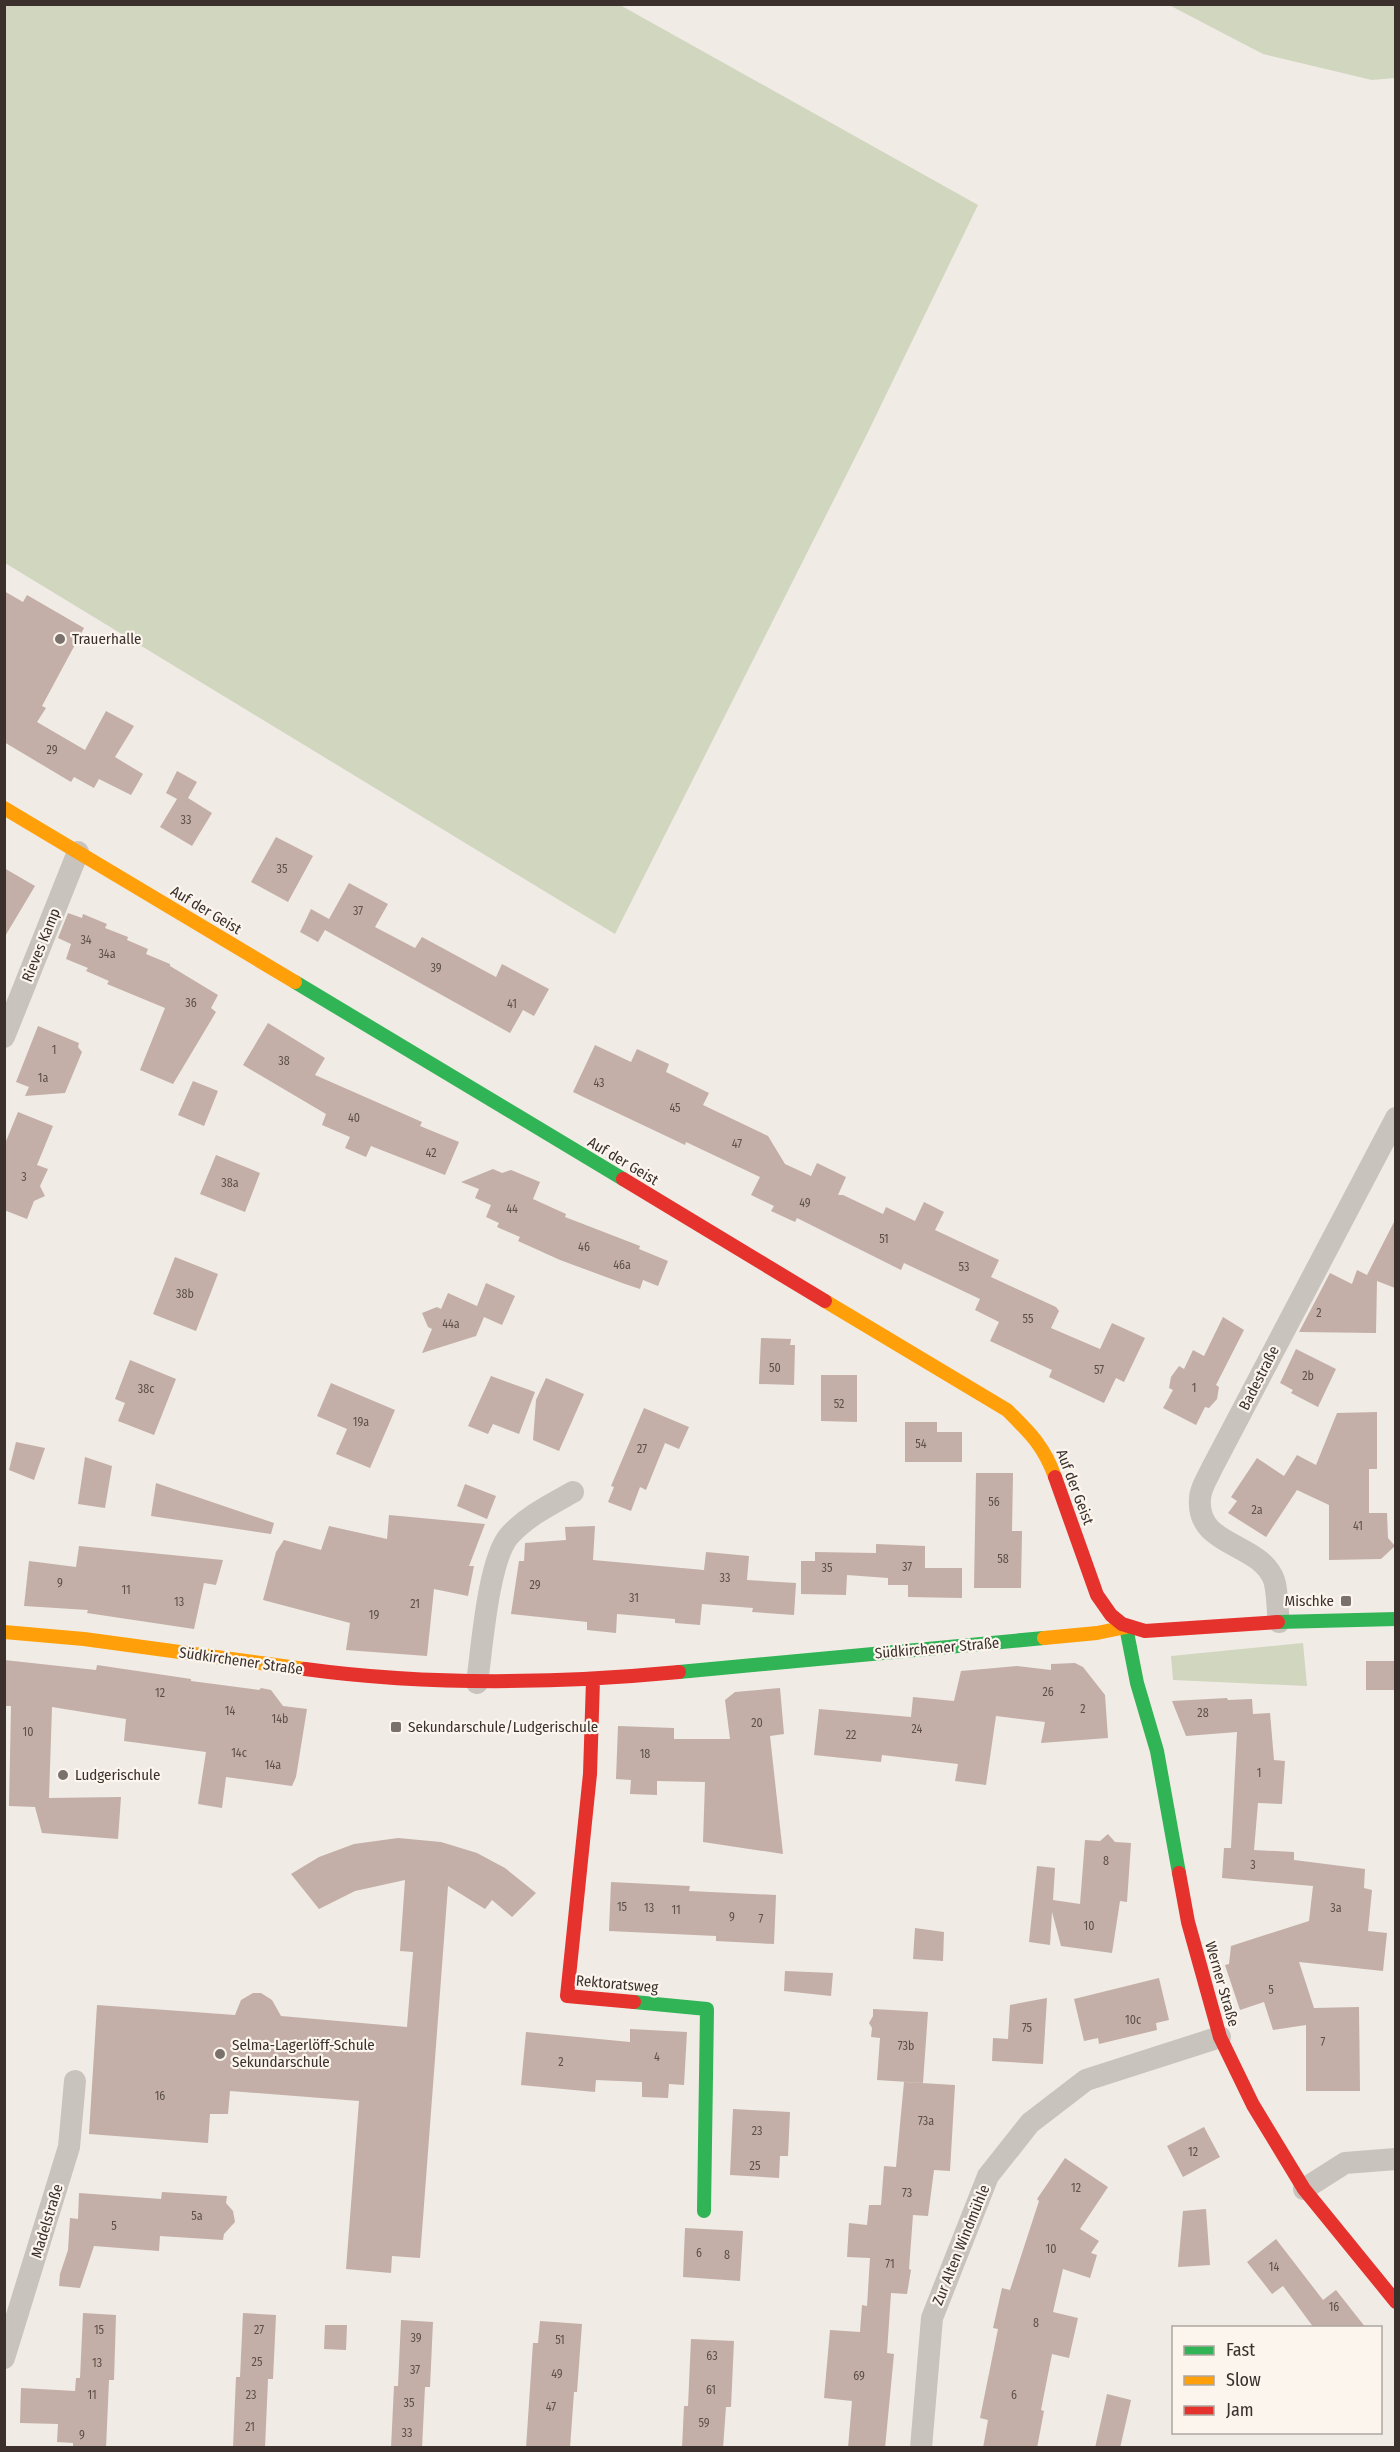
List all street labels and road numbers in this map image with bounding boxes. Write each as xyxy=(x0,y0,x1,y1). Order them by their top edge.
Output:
street label: Auf der Geist xyxy=(167,882,245,938)
street label: Rieves Kamp xyxy=(18,905,64,985)
street label: Auf der Geist xyxy=(584,1133,662,1189)
street label: Badestraße xyxy=(1235,1343,1283,1413)
street label: Auf der Geist xyxy=(1052,1447,1098,1527)
street label: Südkirchener Straße xyxy=(874,1634,1000,1662)
street label: Südkirchener Straße xyxy=(178,1643,304,1679)
street label: Werner Straße xyxy=(1201,1939,1243,2029)
street label: Rektoratsweg xyxy=(575,1971,659,1997)
street label: Madelstraße xyxy=(27,2182,67,2260)
street label: Zur Alten Windmühle xyxy=(929,2182,993,2308)

